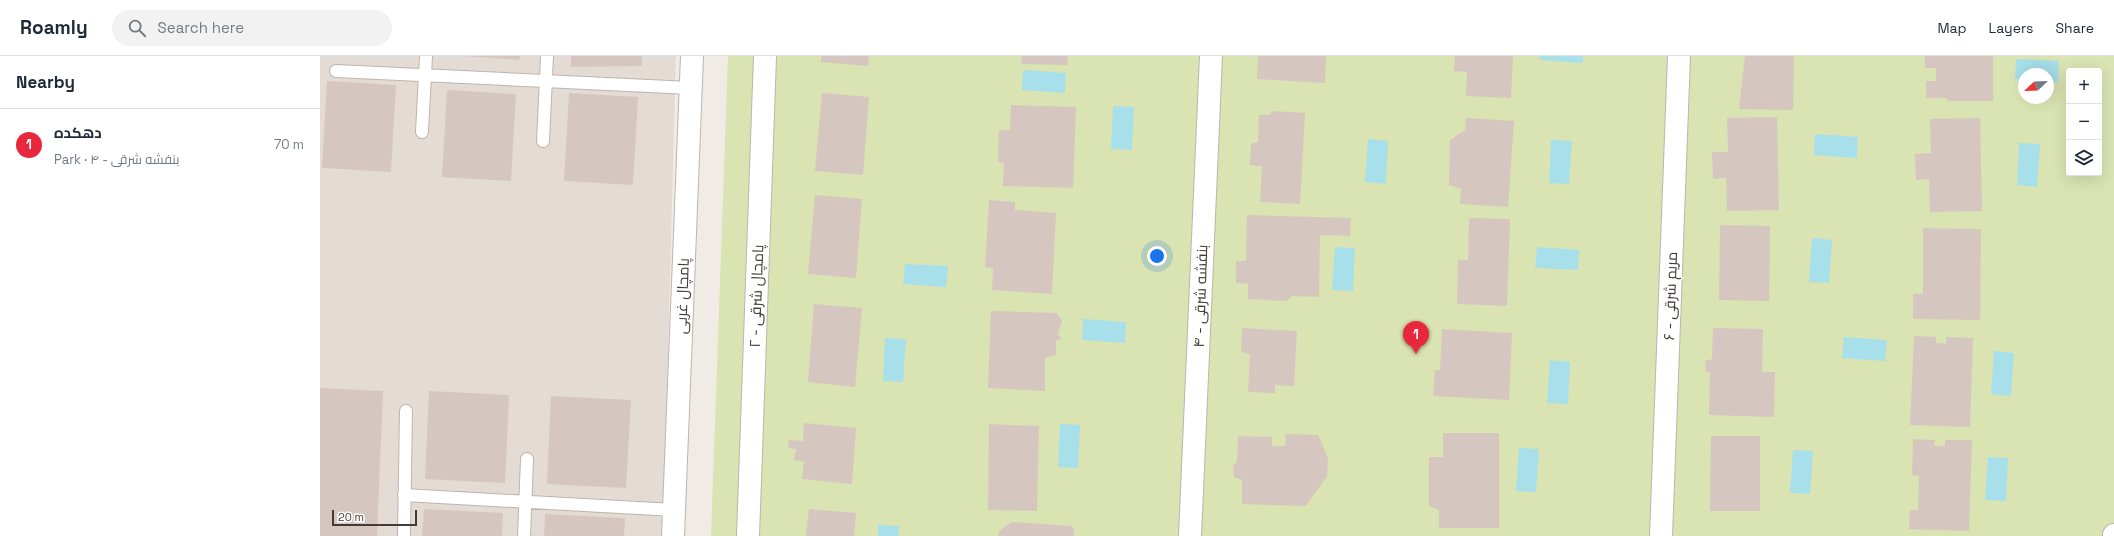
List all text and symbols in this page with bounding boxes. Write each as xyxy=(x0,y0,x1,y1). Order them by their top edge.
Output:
search box xyxy=(112,10,392,46)
text: Roamly xyxy=(20,15,88,40)
icon: search xyxy=(126,17,148,39)
text: Search here xyxy=(158,18,244,37)
text: Map xyxy=(1937,19,1967,37)
text: Layers xyxy=(1989,19,2033,37)
text: Share xyxy=(2055,19,2094,37)
north arrow xyxy=(2018,68,2054,104)
map controls xyxy=(2066,68,2102,176)
button: + xyxy=(2066,68,2102,104)
text: Nearby xyxy=(16,71,75,93)
button: − xyxy=(2066,104,2102,140)
text: دهکده xyxy=(54,123,102,142)
text: 1 xyxy=(26,136,32,153)
text: 70 m xyxy=(274,136,304,153)
button: layers xyxy=(2066,140,2102,176)
text: Park · بنفشه شرقی - ۴ xyxy=(54,151,180,168)
street label: پامچال شرقی - ۲ xyxy=(745,244,768,348)
street label: بنفشه شرقی - ۴ xyxy=(1189,244,1212,348)
your location xyxy=(1147,246,1167,266)
street label: مریم شرقی - ۶ xyxy=(1659,251,1682,341)
street label: پامچال غربی xyxy=(671,258,694,334)
pin: 1 xyxy=(1403,321,1429,354)
scale bar xyxy=(332,508,417,527)
text: 20 m xyxy=(338,510,364,524)

